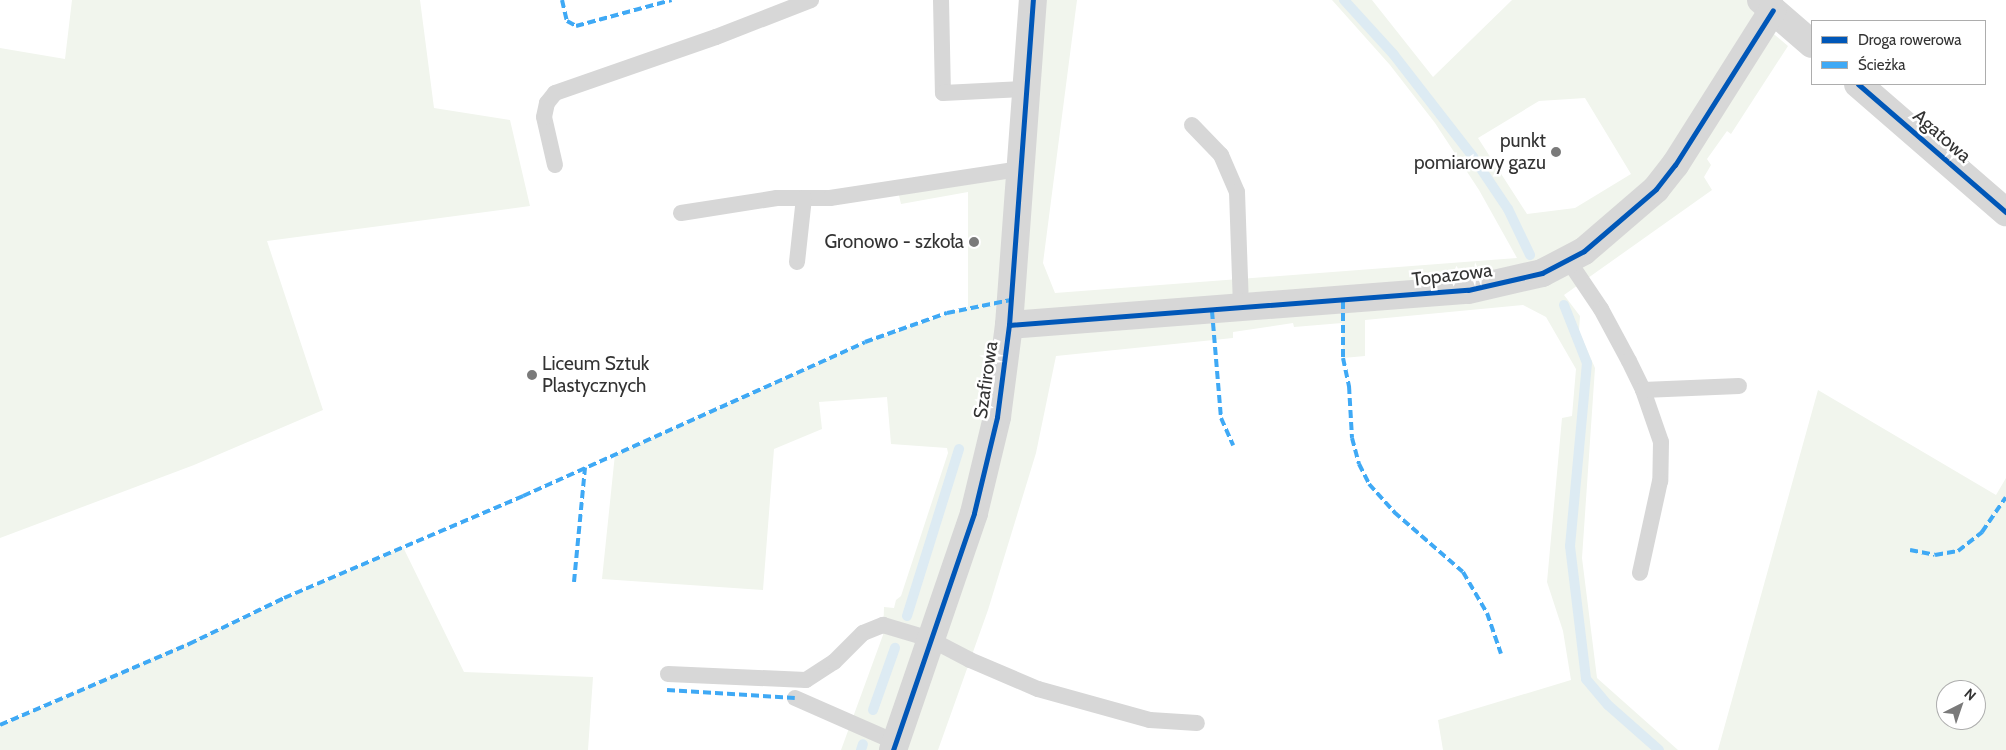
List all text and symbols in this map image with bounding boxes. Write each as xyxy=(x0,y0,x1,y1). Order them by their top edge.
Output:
legend xyxy=(1811,20,1986,85)
text: Droga rowerowa xyxy=(1858,31,1962,49)
text: Ścieżka xyxy=(1858,56,1905,74)
street label: Agatowa xyxy=(1908,105,1976,167)
place label: punkt pomiarowy gazu xyxy=(1414,130,1546,174)
marker: punkt pomiarowy gazu xyxy=(1550,146,1562,158)
place label: Gronowo - szkoła xyxy=(824,231,964,253)
marker: Gronowo - szkoła xyxy=(968,236,980,248)
street label: Topazowa xyxy=(1411,259,1493,291)
street label: Szafirowa xyxy=(969,340,1003,420)
place label: Liceum Sztuk Plastycznych xyxy=(542,353,649,397)
marker: Liceum Sztuk Plastycznych xyxy=(526,369,538,381)
north arrow xyxy=(1936,680,1986,730)
text: N xyxy=(1961,684,1980,704)

